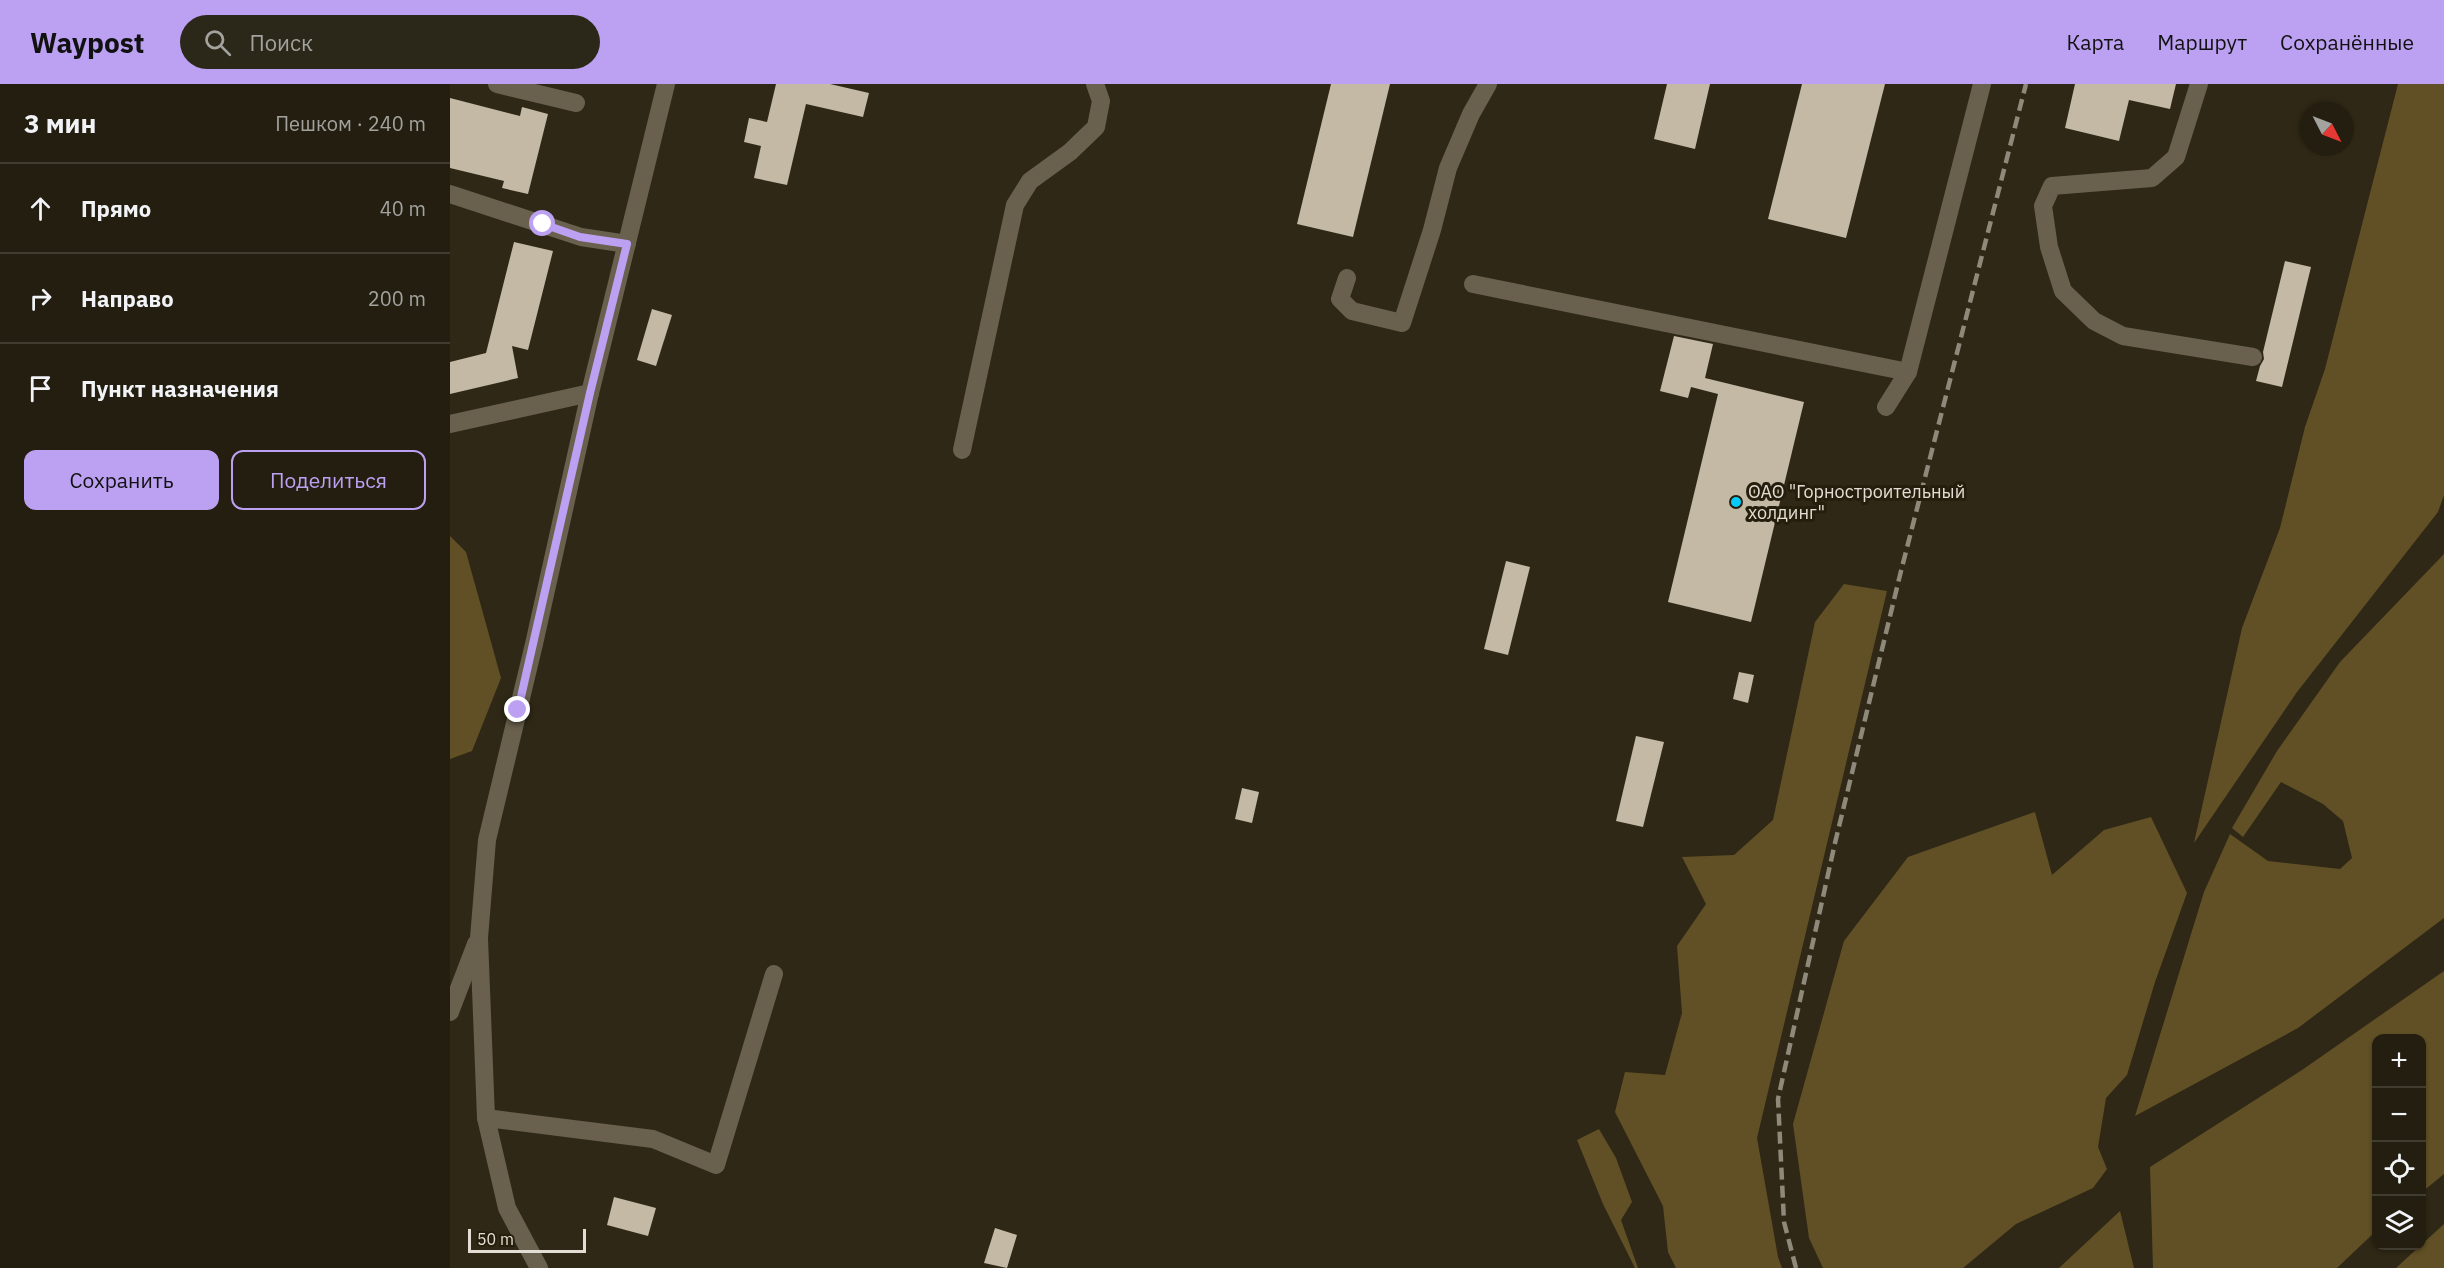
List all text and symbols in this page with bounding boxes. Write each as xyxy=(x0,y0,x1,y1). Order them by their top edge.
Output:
search box xyxy=(180,15,600,69)
text: Waypost xyxy=(30,24,144,61)
icon: search xyxy=(201,26,234,59)
text: Поиск xyxy=(249,28,313,57)
text: Карта xyxy=(2066,28,2124,56)
text: Маршрут xyxy=(2157,28,2247,56)
text: Сохранённые xyxy=(2280,28,2414,56)
north arrow xyxy=(2300,102,2354,156)
text: 3 мин xyxy=(24,106,96,140)
text: Пешком · 240 m xyxy=(275,110,426,137)
icon: ahead xyxy=(24,192,57,225)
text: Прямо xyxy=(81,194,151,223)
text: 40 m xyxy=(380,195,426,222)
route start xyxy=(529,210,555,236)
icon: right xyxy=(24,282,57,315)
text: Направо xyxy=(81,284,174,313)
text: 200 m xyxy=(368,285,426,312)
icon: arrive xyxy=(24,372,57,405)
text: Пункт назначения xyxy=(81,374,279,403)
button: Сохранить xyxy=(24,450,219,510)
button: Поделиться xyxy=(231,450,426,510)
place label: ОАО "Горностроительный холдинг" xyxy=(1748,480,1965,524)
marker: ОАО "Горностроительный холдинг" xyxy=(1729,495,1743,509)
route end xyxy=(504,696,530,722)
map controls xyxy=(2372,1034,2426,1250)
button: + xyxy=(2372,1034,2426,1088)
button: − xyxy=(2372,1088,2426,1142)
button: locate xyxy=(2372,1142,2426,1196)
button: layers xyxy=(2372,1196,2426,1250)
scale bar xyxy=(468,1226,586,1254)
text: 50 m xyxy=(477,1229,514,1249)

